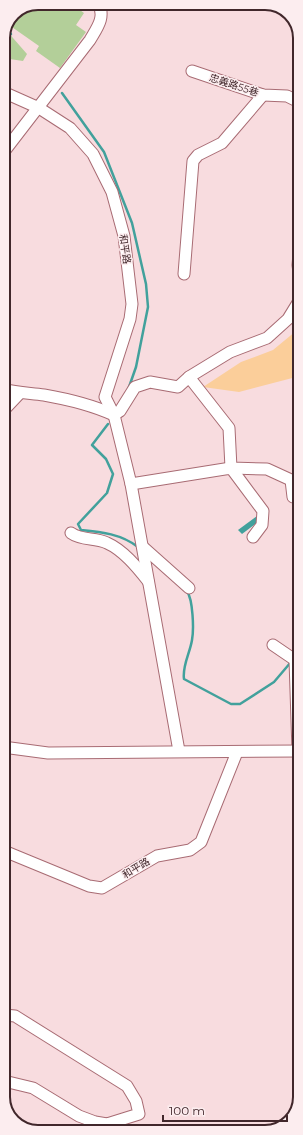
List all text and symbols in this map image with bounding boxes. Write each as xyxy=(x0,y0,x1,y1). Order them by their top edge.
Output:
street label: 忠義路55巷 xyxy=(208,71,260,99)
street label: 和平路 xyxy=(116,233,134,265)
street label: 和平路 xyxy=(120,855,152,881)
scale bar xyxy=(163,1097,287,1123)
text: 100 m xyxy=(169,1103,205,1118)

